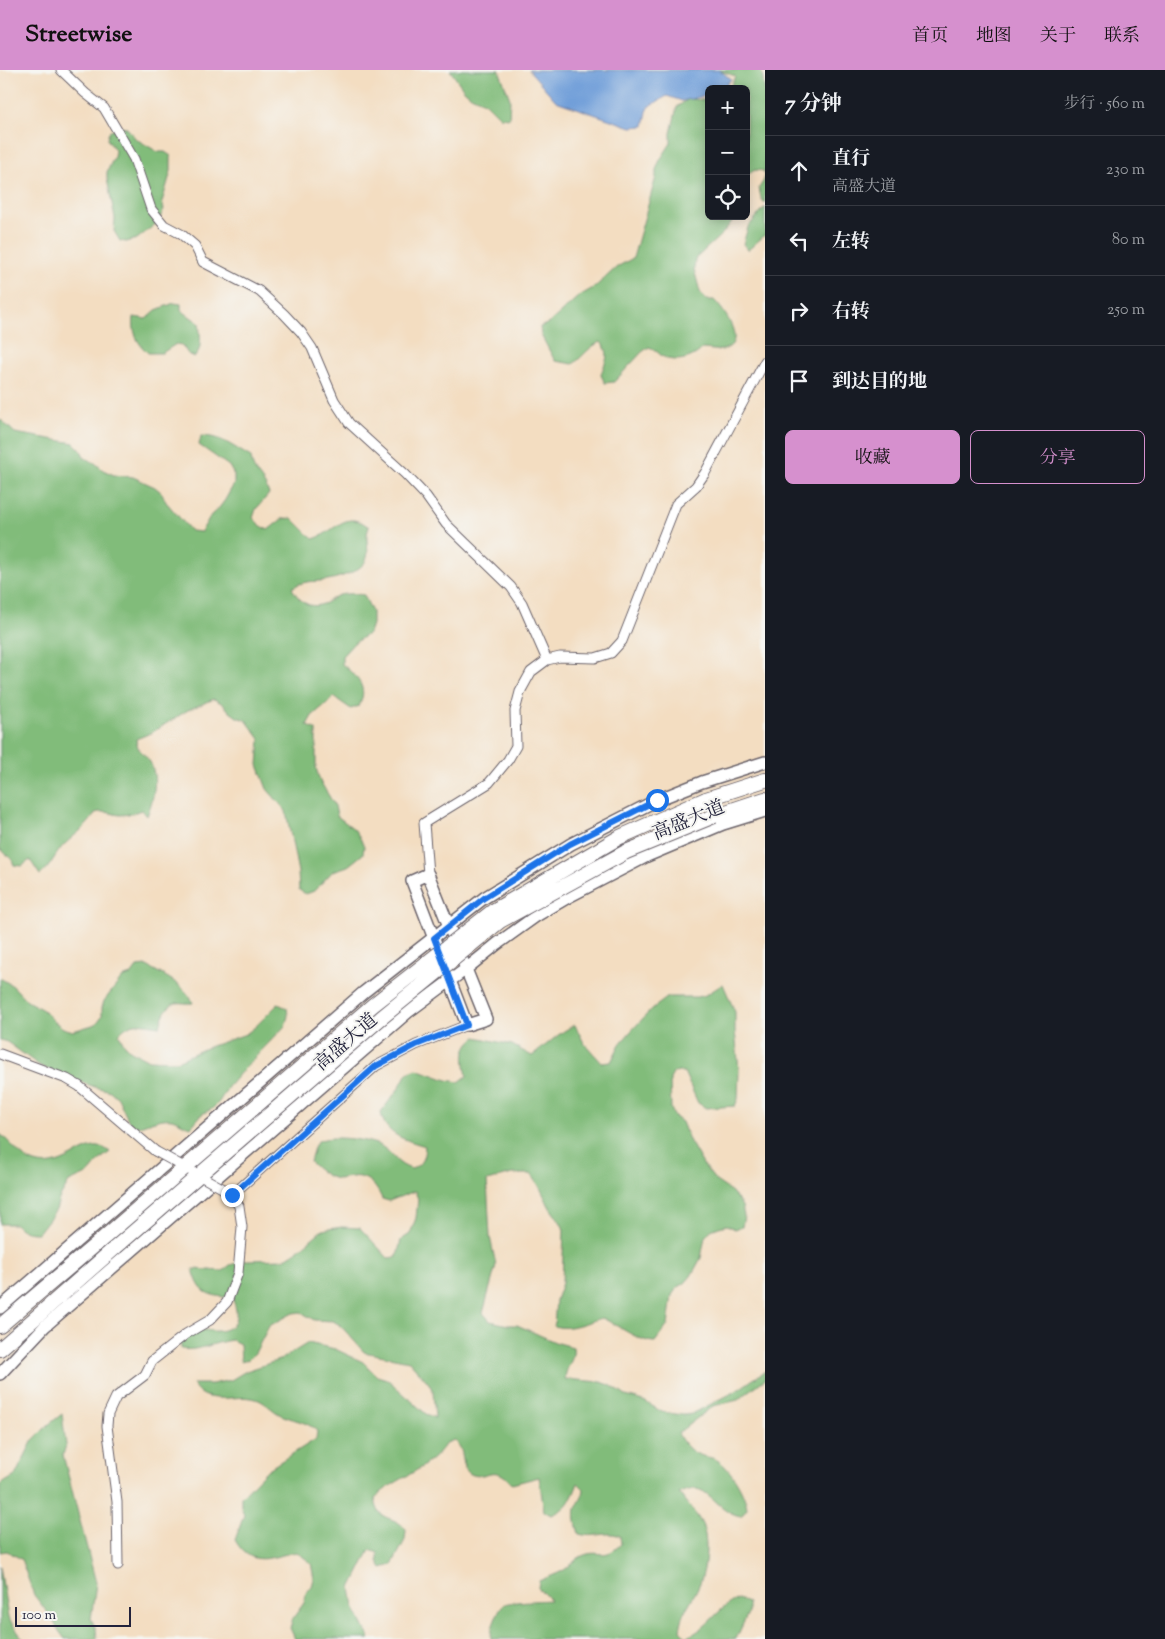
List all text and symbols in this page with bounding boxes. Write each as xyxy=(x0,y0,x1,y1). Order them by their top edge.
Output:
text: Streetwise xyxy=(25,18,132,52)
text: 首页 xyxy=(912,24,948,50)
text: 地图 xyxy=(976,24,1012,50)
text: 关于 xyxy=(1040,24,1076,50)
text: 联系 xyxy=(1104,24,1140,50)
map controls xyxy=(705,85,750,220)
button: + xyxy=(705,85,750,130)
text: 7 分钟 xyxy=(785,90,842,120)
text: 步行 · 560 m xyxy=(1064,93,1145,116)
button: − xyxy=(705,130,750,175)
text: 直行 xyxy=(832,146,870,173)
icon: ahead xyxy=(785,157,813,185)
text: 230 m xyxy=(1106,159,1145,182)
button: locate xyxy=(705,175,750,220)
text: 高盛大道 xyxy=(832,176,896,199)
icon: left xyxy=(785,227,813,255)
text: 左转 xyxy=(832,229,870,256)
text: 80 m xyxy=(1112,229,1145,252)
icon: right xyxy=(785,297,813,325)
text: 右转 xyxy=(832,299,870,326)
text: 250 m xyxy=(1107,299,1145,322)
icon: arrive xyxy=(785,367,813,395)
text: 到达目的地 xyxy=(832,369,927,396)
button: 收藏 xyxy=(785,430,960,484)
button: 分享 xyxy=(970,430,1145,484)
route start xyxy=(646,789,669,812)
street label: 高盛大道 xyxy=(649,795,729,848)
street label: 高盛大道 xyxy=(309,1008,384,1078)
route end xyxy=(221,1184,244,1207)
scale bar xyxy=(15,1604,131,1627)
text: 100 m xyxy=(22,1606,56,1626)

